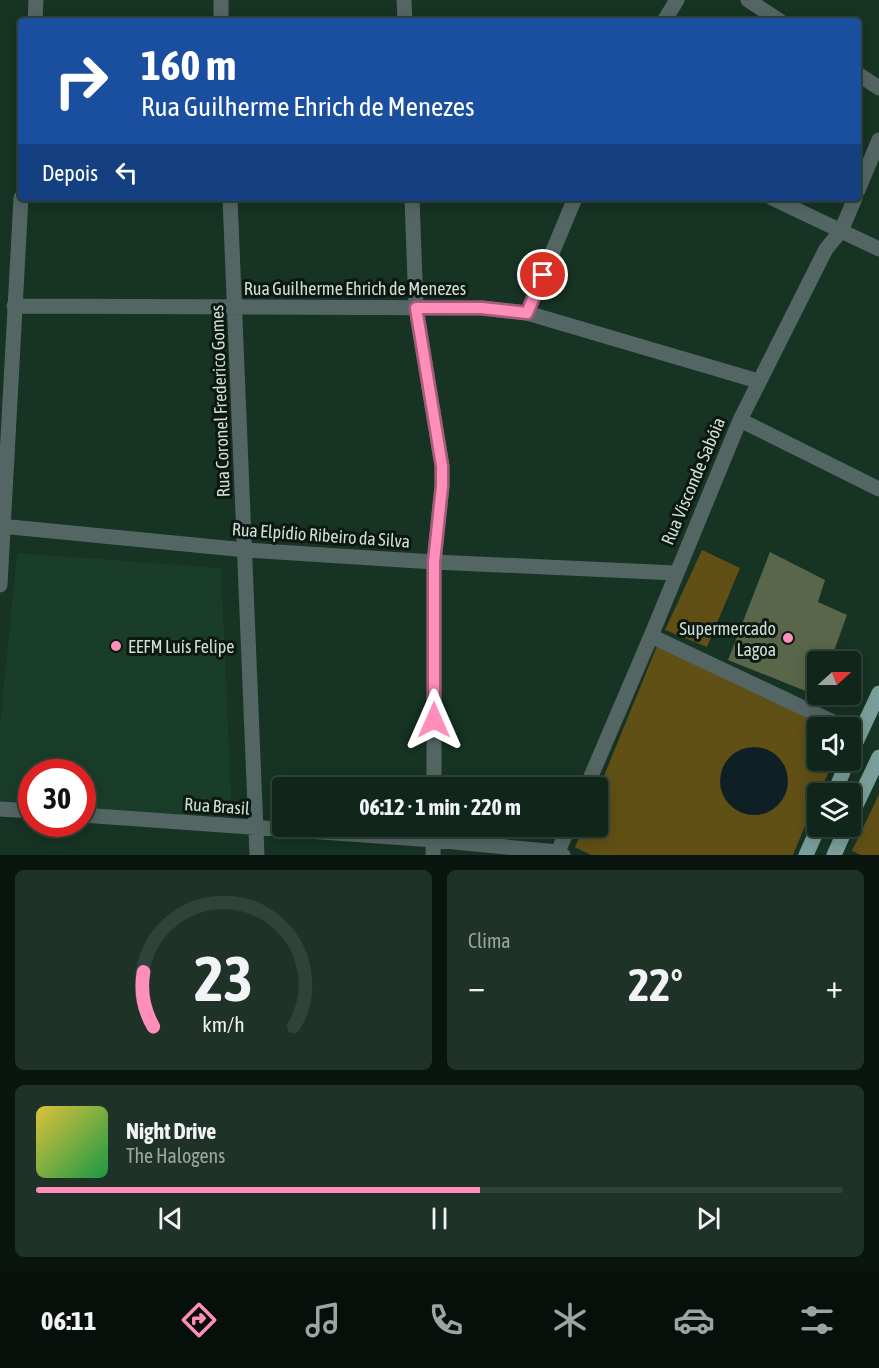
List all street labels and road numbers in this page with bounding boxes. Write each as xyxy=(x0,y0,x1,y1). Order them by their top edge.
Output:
street label: Rua Guilherme Ehrich de Menezes xyxy=(244,278,466,299)
street label: Rua Coronel Frederico Gomes xyxy=(206,304,234,498)
street label: Rua Visconde Sabóia xyxy=(657,414,729,548)
street label: Rua Elpídio Ribeiro da Silva xyxy=(231,518,411,552)
street label: Rua Brasil xyxy=(184,793,251,819)

